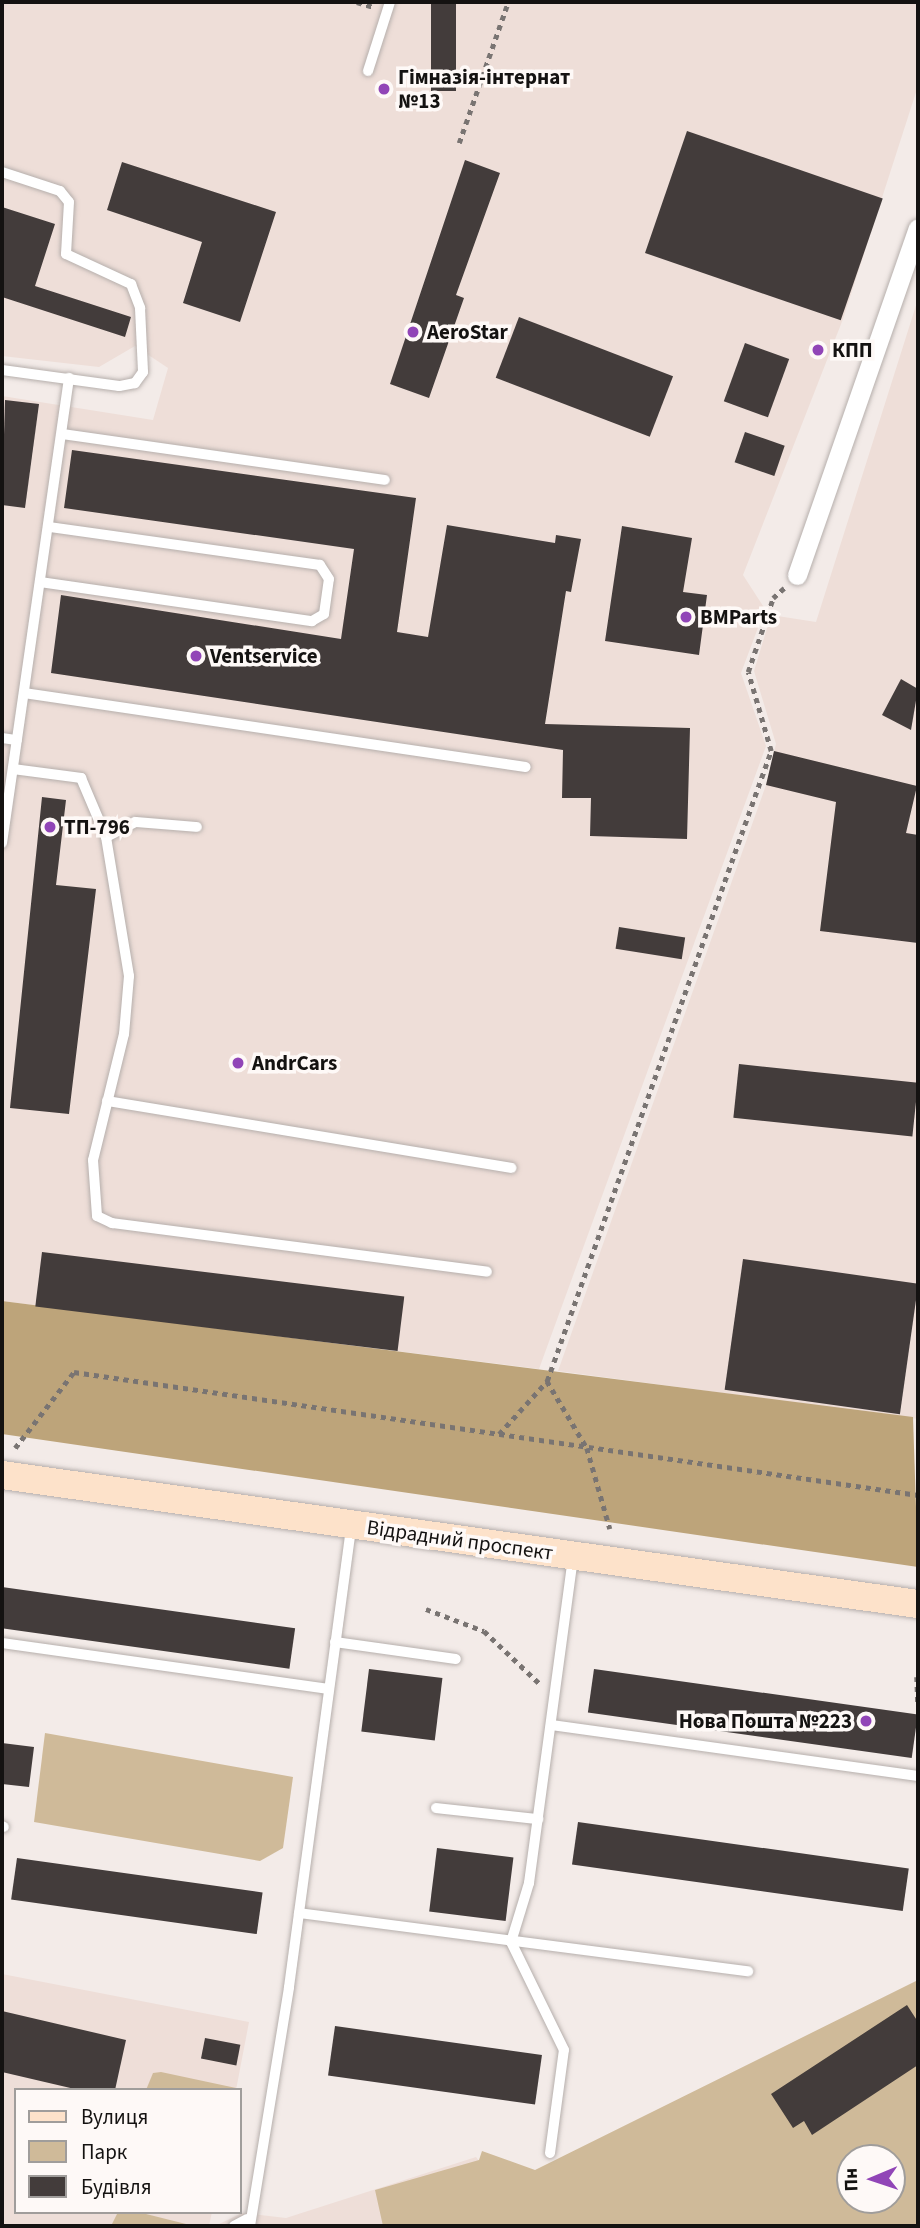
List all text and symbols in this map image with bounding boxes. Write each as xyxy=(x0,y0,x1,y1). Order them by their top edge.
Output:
place label: Гімназія-інтернат №13 xyxy=(398,64,570,114)
marker: Гімназія-інтернат №13 xyxy=(376,81,392,97)
place label: AeroStar xyxy=(427,319,508,345)
marker: AeroStar xyxy=(405,324,421,340)
place label: КПП xyxy=(832,337,873,363)
marker: КПП xyxy=(810,342,826,358)
place label: BMParts xyxy=(700,604,777,630)
marker: BMParts xyxy=(678,609,694,625)
place label: Ventservice xyxy=(210,643,318,669)
marker: Ventservice xyxy=(188,648,204,664)
place label: ТП-796 xyxy=(64,814,130,840)
marker: ТП-796 xyxy=(42,819,58,835)
place label: AndrCars xyxy=(252,1050,337,1076)
marker: AndrCars xyxy=(230,1055,246,1071)
street label: Відрадний проспект xyxy=(365,1514,555,1566)
place label: Нова Пошта №223 xyxy=(679,1708,852,1734)
marker: Нова Пошта №223 xyxy=(858,1713,874,1729)
legend xyxy=(14,2088,242,2214)
text: Вулиця xyxy=(81,2102,148,2132)
text: Парк xyxy=(81,2137,127,2167)
north arrow xyxy=(836,2144,906,2214)
text: Пн xyxy=(838,2167,865,2192)
text: Будівля xyxy=(81,2172,152,2202)

